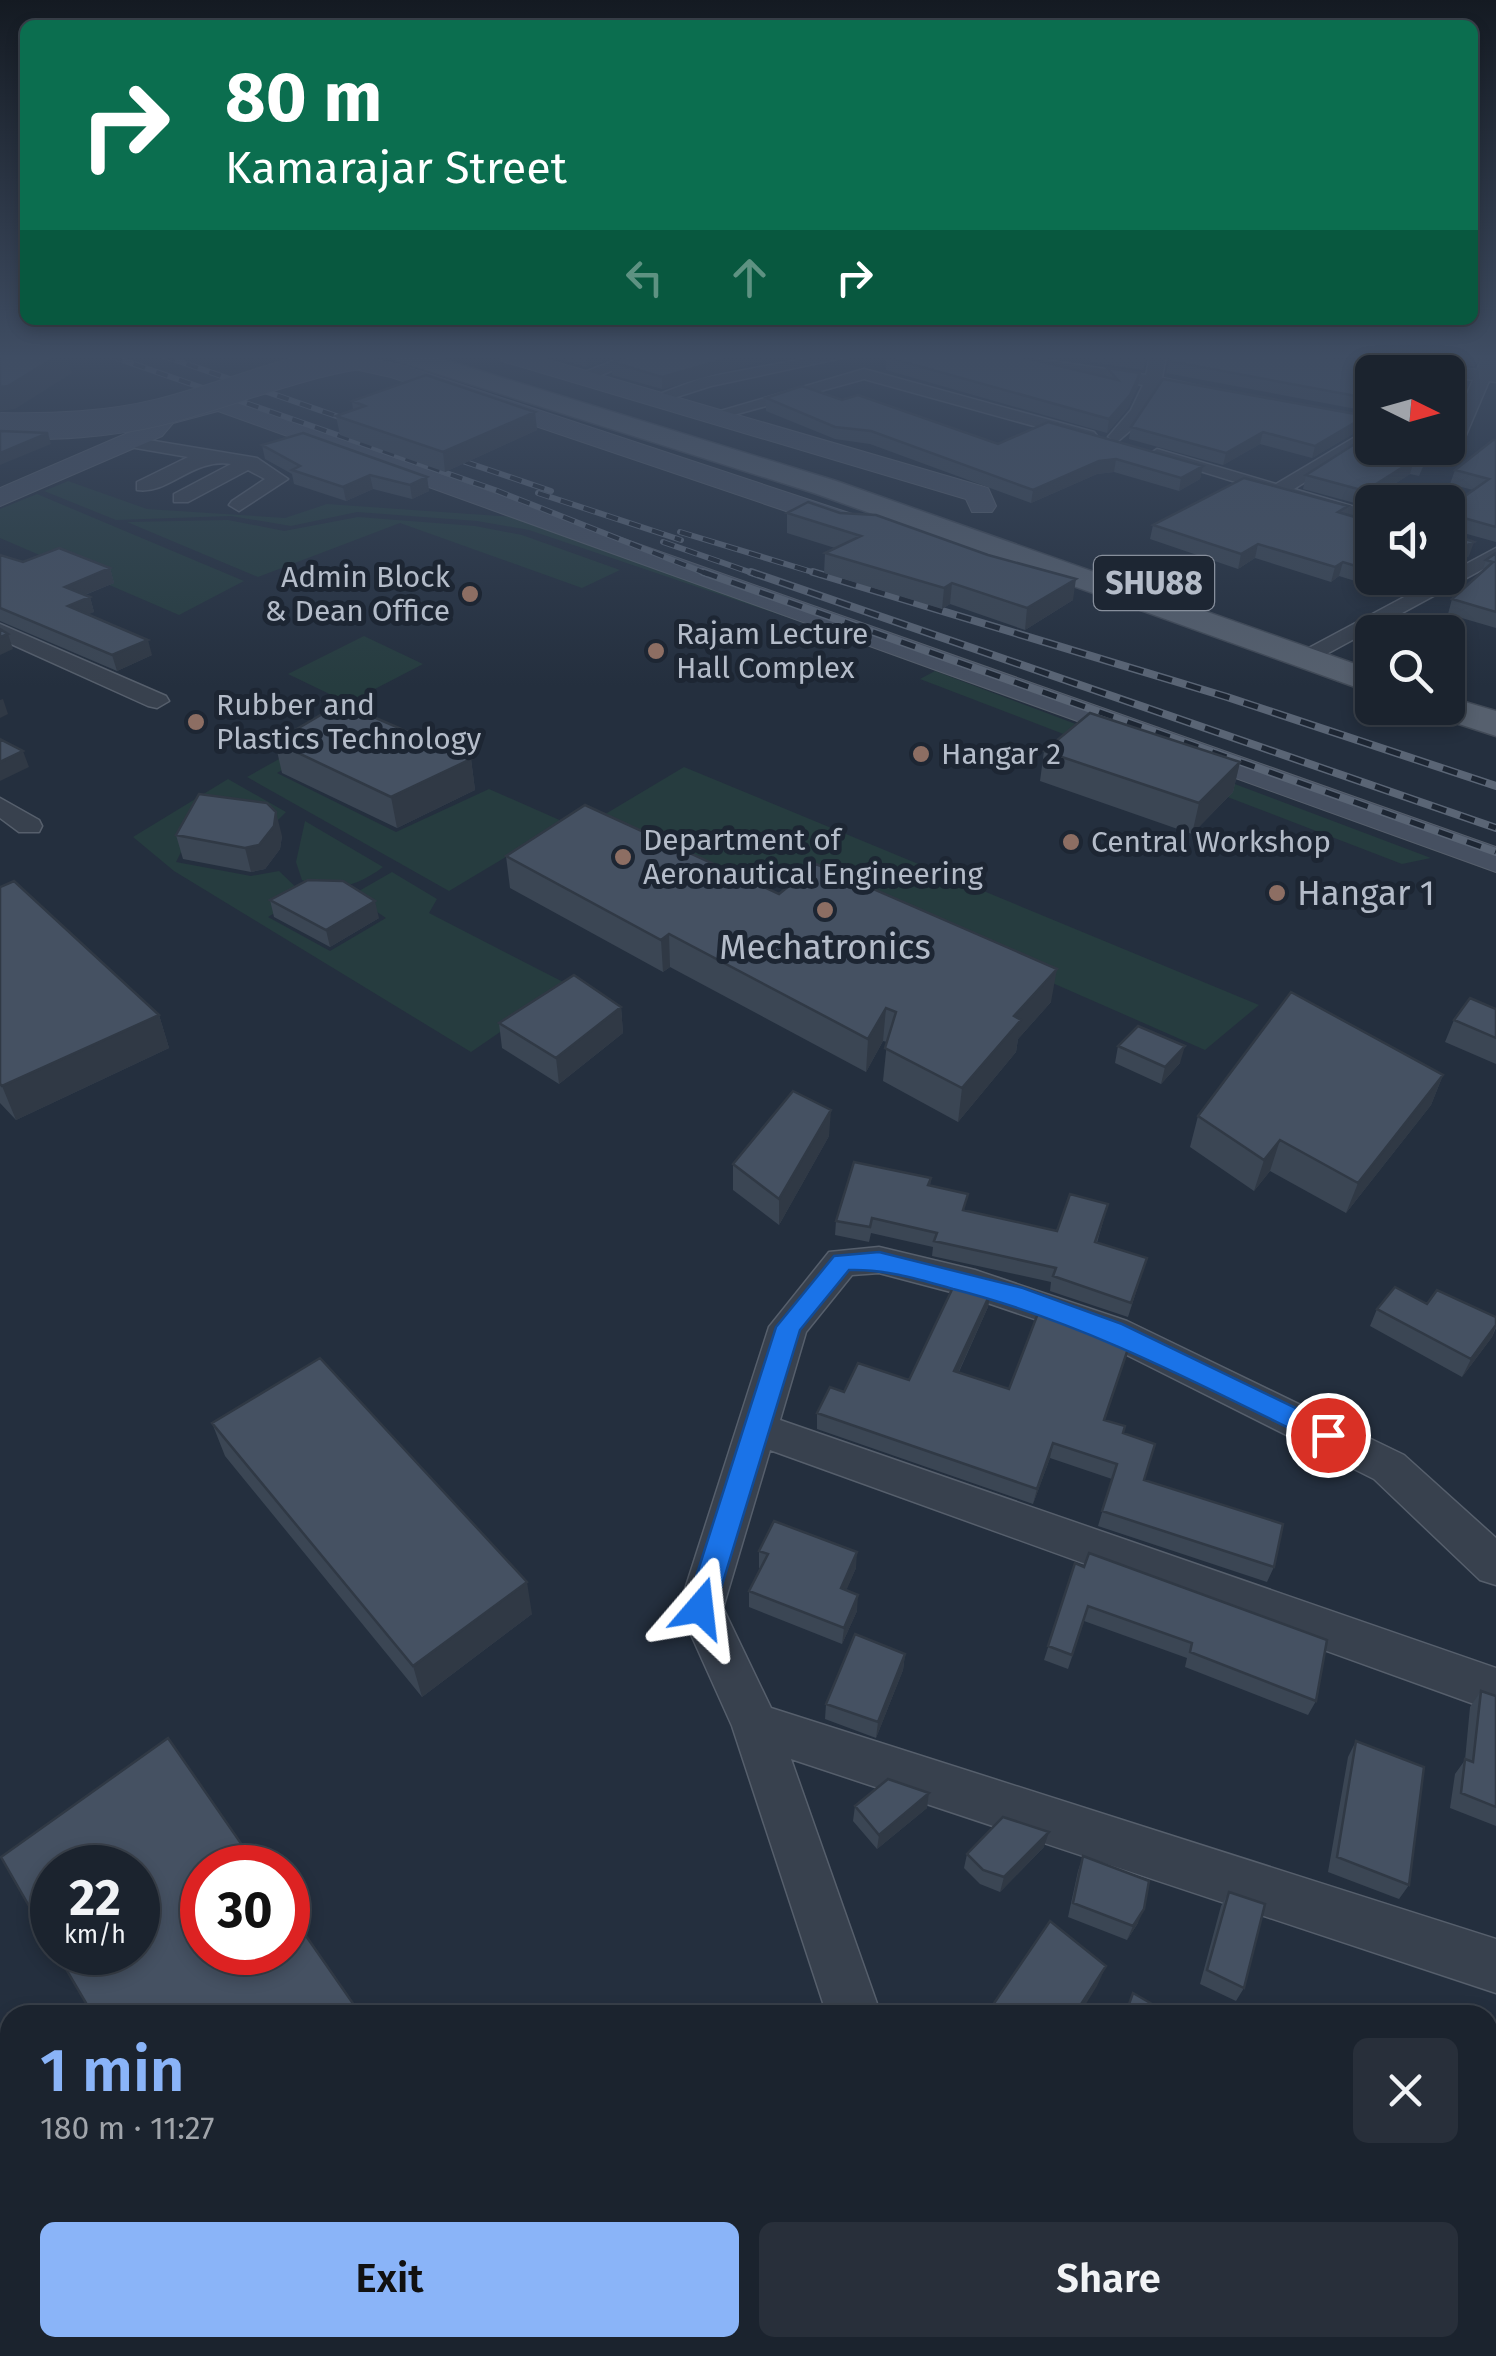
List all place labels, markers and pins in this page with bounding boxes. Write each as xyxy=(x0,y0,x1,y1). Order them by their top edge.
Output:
place label: Admin Block & Dean Office xyxy=(265,559,451,629)
marker: Admin Block & Dean Office xyxy=(459,583,481,605)
place label: Rajam Lecture Hall Complex xyxy=(676,616,868,686)
marker: Rajam Lecture Hall Complex xyxy=(645,640,667,662)
place label: Rubber and Plastics Technology xyxy=(216,687,481,757)
marker: Rubber and Plastics Technology xyxy=(185,711,207,733)
place label: Hangar 2 xyxy=(941,736,1061,772)
marker: Hangar 2 xyxy=(910,743,932,765)
place label: Department of Aeronautical Engineering xyxy=(643,822,983,892)
place label: Central Workshop xyxy=(1091,824,1331,860)
marker: Central Workshop xyxy=(1060,831,1082,853)
marker: Department of Aeronautical Engineering xyxy=(612,846,634,868)
place label: Hangar 1 xyxy=(1297,872,1435,914)
marker: Hangar 1 xyxy=(1266,882,1288,904)
marker: Mechatronics xyxy=(814,899,836,921)
place label: Mechatronics xyxy=(719,926,931,968)
pin xyxy=(1286,1393,1371,1478)

